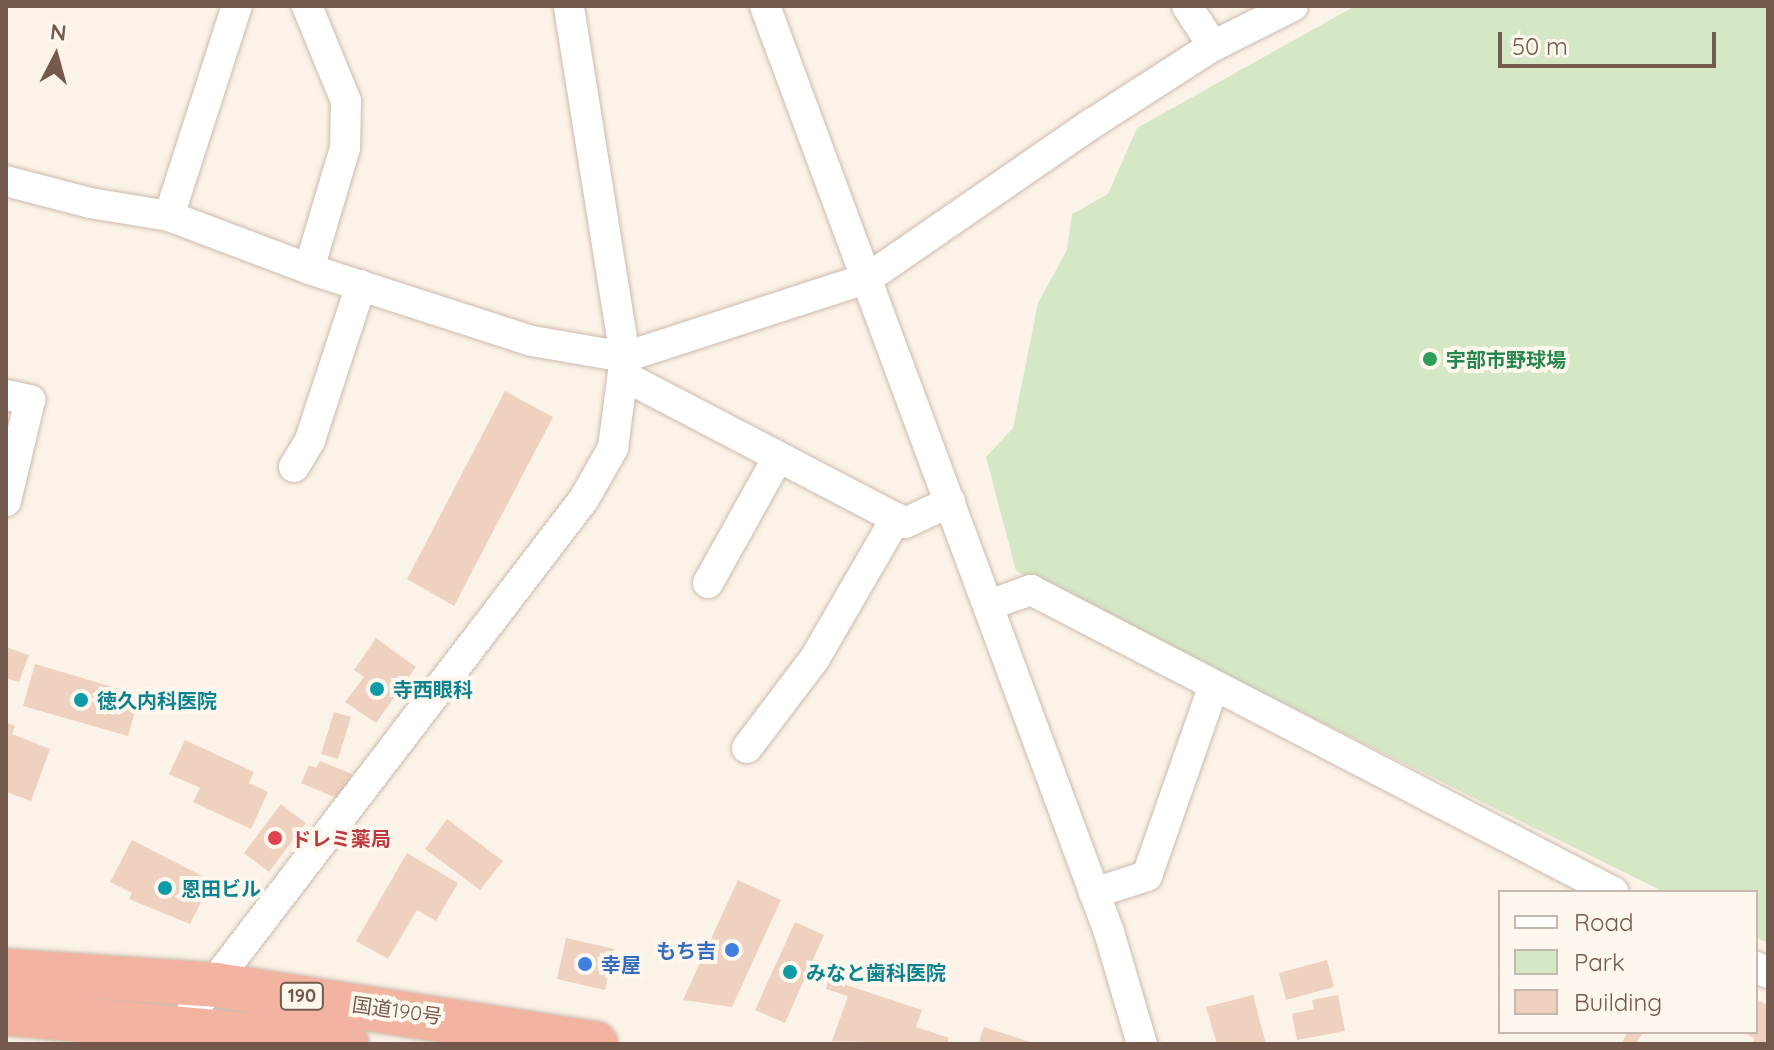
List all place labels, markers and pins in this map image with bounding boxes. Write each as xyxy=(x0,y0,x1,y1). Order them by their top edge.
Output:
place label: 宇部市野球場 xyxy=(1446,347,1566,371)
marker: 宇部市野球場 xyxy=(1421,350,1439,368)
place label: 寺西眼科 xyxy=(393,677,473,701)
marker: 寺西眼科 xyxy=(368,680,386,698)
place label: 徳久内科医院 xyxy=(97,688,217,712)
marker: 徳久内科医院 xyxy=(72,691,90,709)
place label: ドレミ薬局 xyxy=(291,826,391,850)
marker: ドレミ薬局 xyxy=(266,829,284,847)
place label: 恩田ビル xyxy=(181,876,261,900)
marker: 恩田ビル xyxy=(156,879,174,897)
place label: もち吉 xyxy=(656,938,716,962)
marker: もち吉 xyxy=(723,941,741,959)
place label: 幸屋 xyxy=(601,952,641,976)
marker: 幸屋 xyxy=(576,955,594,973)
place label: みなと歯科医院 xyxy=(806,960,946,984)
marker: みなと歯科医院 xyxy=(781,963,799,981)

